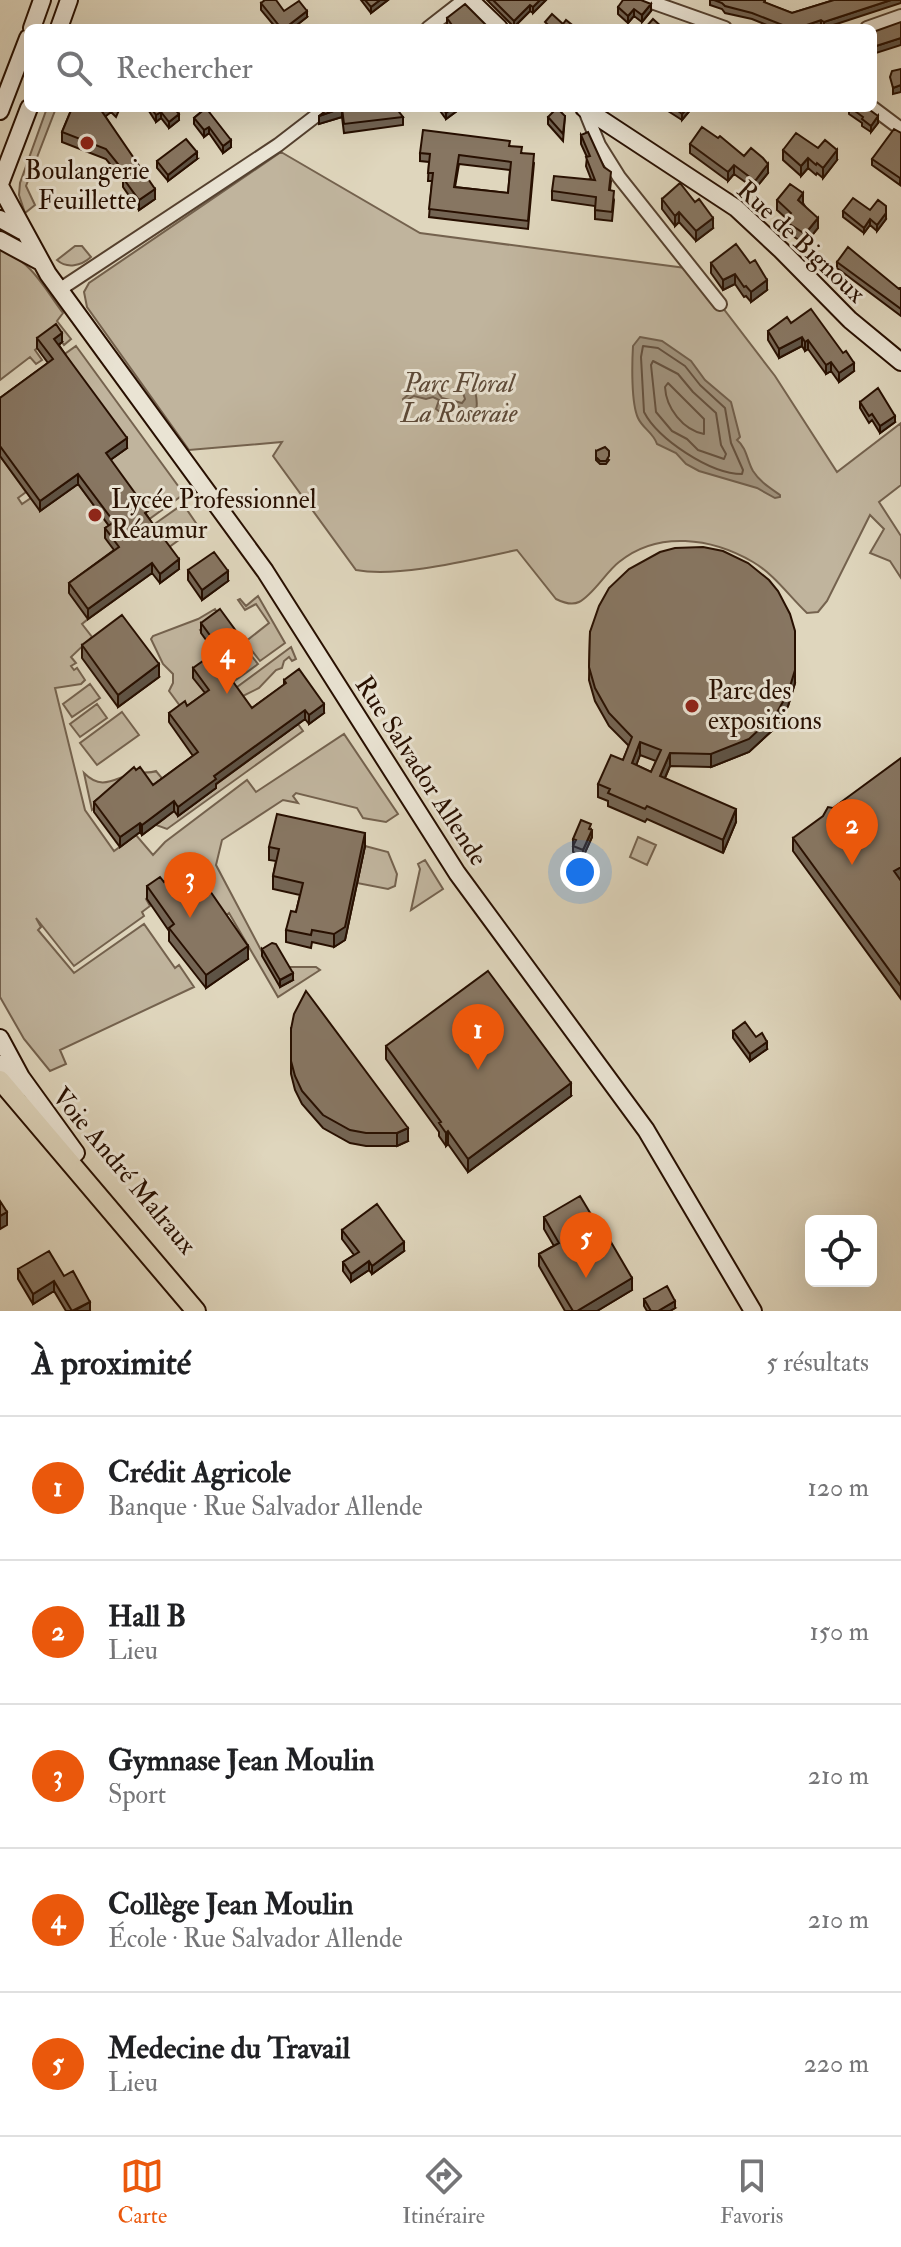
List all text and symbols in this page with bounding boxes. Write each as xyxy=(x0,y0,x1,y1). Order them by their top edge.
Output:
search box xyxy=(24,24,877,112)
icon: search xyxy=(52,46,96,90)
text: Rechercher xyxy=(116,50,253,87)
marker: Boulangerie Feuillette xyxy=(78,134,96,152)
place label: Boulangerie Feuillette xyxy=(25,155,150,217)
street label: Rue de Bignoux xyxy=(730,174,872,310)
park label: Parc Floral La Roseraie xyxy=(400,368,518,430)
place label: Lycée Professionnel Réaumur xyxy=(111,484,317,546)
marker: Lycée Professionnel Réaumur xyxy=(86,506,104,524)
pin: 4 xyxy=(201,628,253,694)
street label: Rue Salvador Allende xyxy=(348,670,494,872)
place label: Parc des expositions xyxy=(708,675,822,738)
marker: Parc des expositions xyxy=(683,697,701,715)
pin: 2 xyxy=(826,799,878,865)
pin: 3 xyxy=(164,852,216,918)
your location xyxy=(560,852,600,892)
pin: 1 xyxy=(452,1004,504,1070)
street label: Voie André Malraux xyxy=(45,1081,203,1261)
pin: 5 xyxy=(560,1212,612,1278)
map controls xyxy=(805,1215,877,1287)
button: locate xyxy=(805,1215,877,1287)
text: À proximité xyxy=(32,1342,191,1385)
text: 5 résultats xyxy=(766,1347,869,1379)
text: Crédit Agricole xyxy=(108,1454,291,1491)
text: 1 xyxy=(53,1472,63,1504)
text: 120 m xyxy=(808,1472,869,1504)
text: Banque · Rue Salvador Allende xyxy=(108,1491,423,1523)
text: Hall B xyxy=(108,1598,186,1635)
text: 2 xyxy=(51,1616,65,1648)
text: 150 m xyxy=(810,1616,869,1648)
text: Lieu xyxy=(108,1635,158,1667)
text: Gymnase Jean Moulin xyxy=(108,1742,374,1779)
text: 3 xyxy=(53,1760,63,1792)
text: 210 m xyxy=(808,1760,869,1792)
text: Sport xyxy=(108,1779,166,1811)
text: Collège Jean Moulin xyxy=(108,1886,354,1923)
text: 4 xyxy=(51,1904,65,1936)
text: 210 m xyxy=(808,1904,869,1936)
text: École · Rue Salvador Allende xyxy=(108,1923,403,1955)
text: Medecine du Travail xyxy=(108,2030,350,2067)
text: 5 xyxy=(52,2048,64,2080)
text: 220 m xyxy=(804,2048,869,2080)
text: Lieu xyxy=(108,2067,158,2099)
tab: Carte xyxy=(118,2154,167,2230)
tab: Itinéraire xyxy=(402,2154,485,2230)
tab: Favoris xyxy=(720,2154,783,2230)

